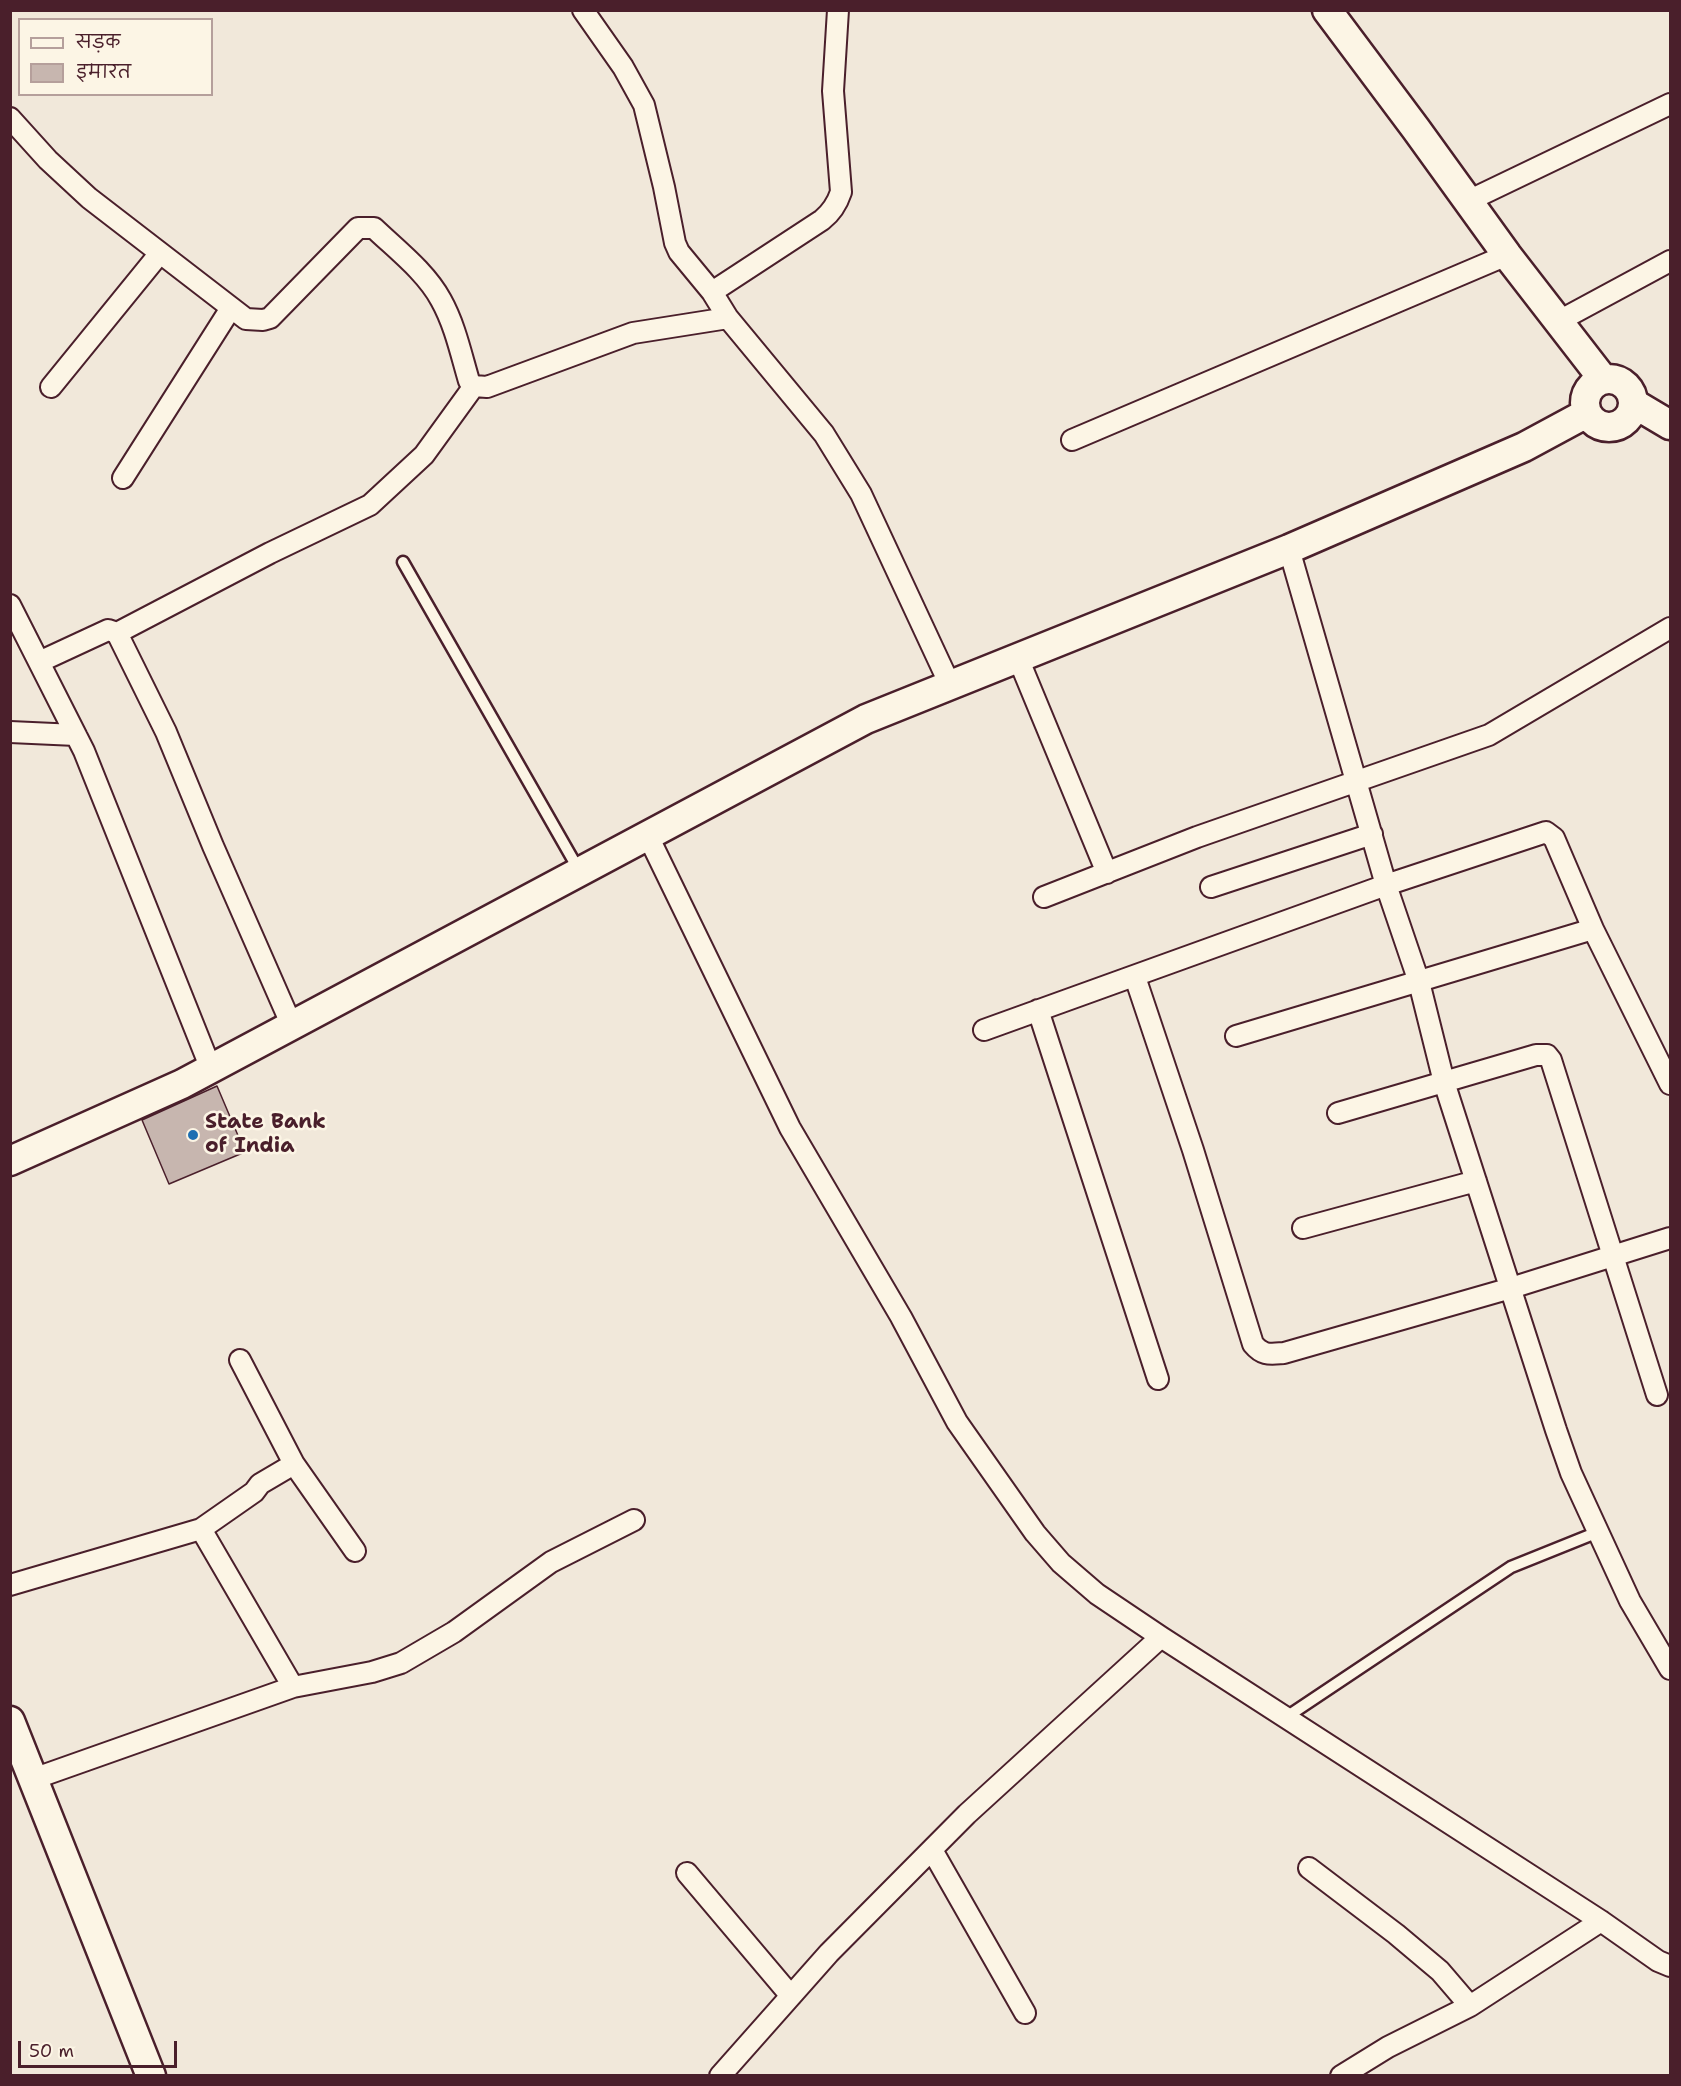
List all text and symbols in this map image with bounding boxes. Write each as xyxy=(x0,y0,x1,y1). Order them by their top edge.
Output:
legend xyxy=(18,18,213,96)
text: सड़क xyxy=(76,30,120,54)
text: इमारत xyxy=(76,60,131,84)
place label: State Bank of India xyxy=(205,1110,326,1160)
marker: State Bank of India xyxy=(186,1128,200,1142)
scale bar xyxy=(21,2029,180,2067)
text: 50 m xyxy=(29,2039,74,2063)

